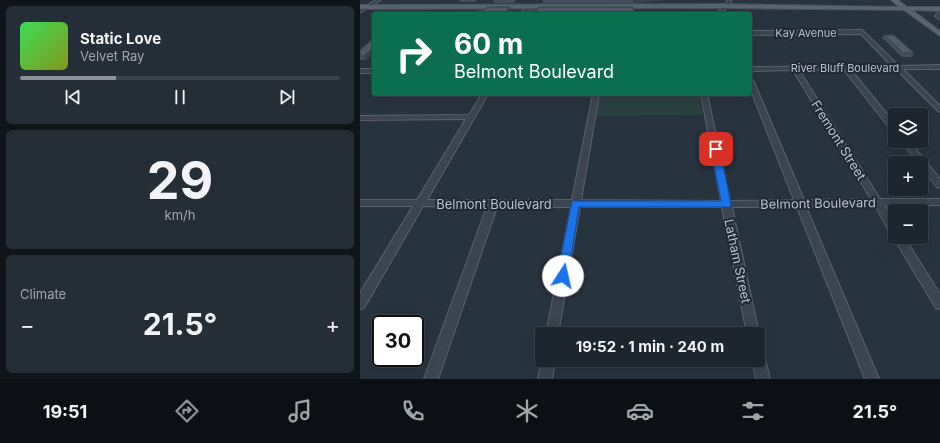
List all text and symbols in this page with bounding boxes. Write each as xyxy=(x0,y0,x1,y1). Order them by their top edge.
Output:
street label: Kay Avenue xyxy=(775,26,837,40)
text: 60 m xyxy=(454,27,523,61)
icon: right xyxy=(388,28,440,80)
text: Static Love xyxy=(80,29,161,48)
text: Velvet Ray xyxy=(80,48,144,64)
text: Belmont Boulevard xyxy=(454,61,614,82)
street label: River Bluff Boulevard xyxy=(791,61,899,75)
icon: previous xyxy=(62,86,84,108)
icon: pause xyxy=(169,86,191,108)
icon: next xyxy=(276,86,298,108)
street label: Fremont Street xyxy=(808,97,870,183)
map controls xyxy=(888,108,928,244)
button: layers xyxy=(888,108,928,148)
pin xyxy=(699,132,733,166)
icon: arrive xyxy=(705,138,727,160)
text: 29 xyxy=(147,149,213,212)
button: + xyxy=(888,156,928,196)
street label: Belmont Boulevard xyxy=(760,194,876,212)
street label: Belmont Boulevard xyxy=(436,196,552,212)
button: − xyxy=(888,204,928,244)
text: km/h xyxy=(165,207,195,223)
street label: Latham Street xyxy=(721,217,755,305)
position arrow xyxy=(542,255,584,297)
text: Climate xyxy=(20,286,66,302)
text: 21.5° xyxy=(143,306,217,342)
text: − xyxy=(20,312,35,338)
text: + xyxy=(325,312,340,338)
speed limit sign: 30 xyxy=(372,315,424,367)
text: 19:52 · 1 min · 240 m xyxy=(576,337,724,356)
icon: directions xyxy=(173,397,201,425)
icon: music xyxy=(286,397,314,425)
icon: phone xyxy=(399,397,427,425)
icon: climate xyxy=(513,397,541,425)
icon: car xyxy=(626,397,654,425)
icon: filters xyxy=(739,397,767,425)
text: 19:51 xyxy=(43,401,87,422)
text: 21.5° xyxy=(853,401,897,422)

